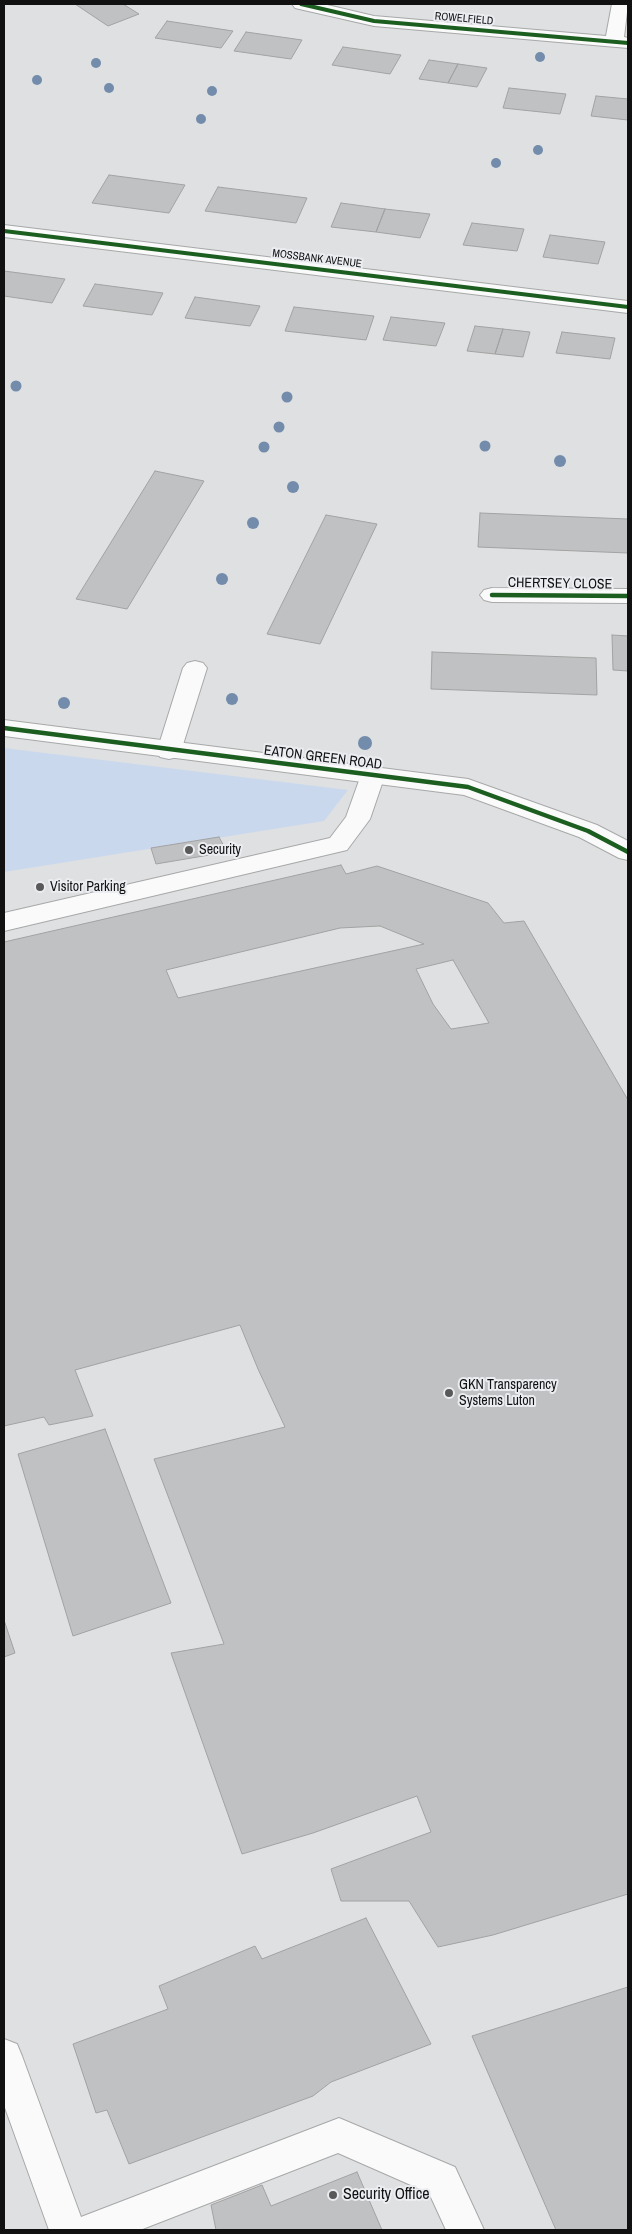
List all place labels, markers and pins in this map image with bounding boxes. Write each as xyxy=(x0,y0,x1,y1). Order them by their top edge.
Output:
place label: Security xyxy=(199,842,241,858)
marker: Security xyxy=(183,844,195,856)
place label: Visitor Parking xyxy=(50,879,126,895)
marker: Visitor Parking xyxy=(34,881,46,893)
place label: GKN Transparency Systems Luton xyxy=(459,1377,557,1410)
marker: GKN Transparency Systems Luton xyxy=(443,1387,455,1399)
place label: Security Office xyxy=(343,2185,430,2205)
marker: Security Office xyxy=(327,2189,339,2201)

